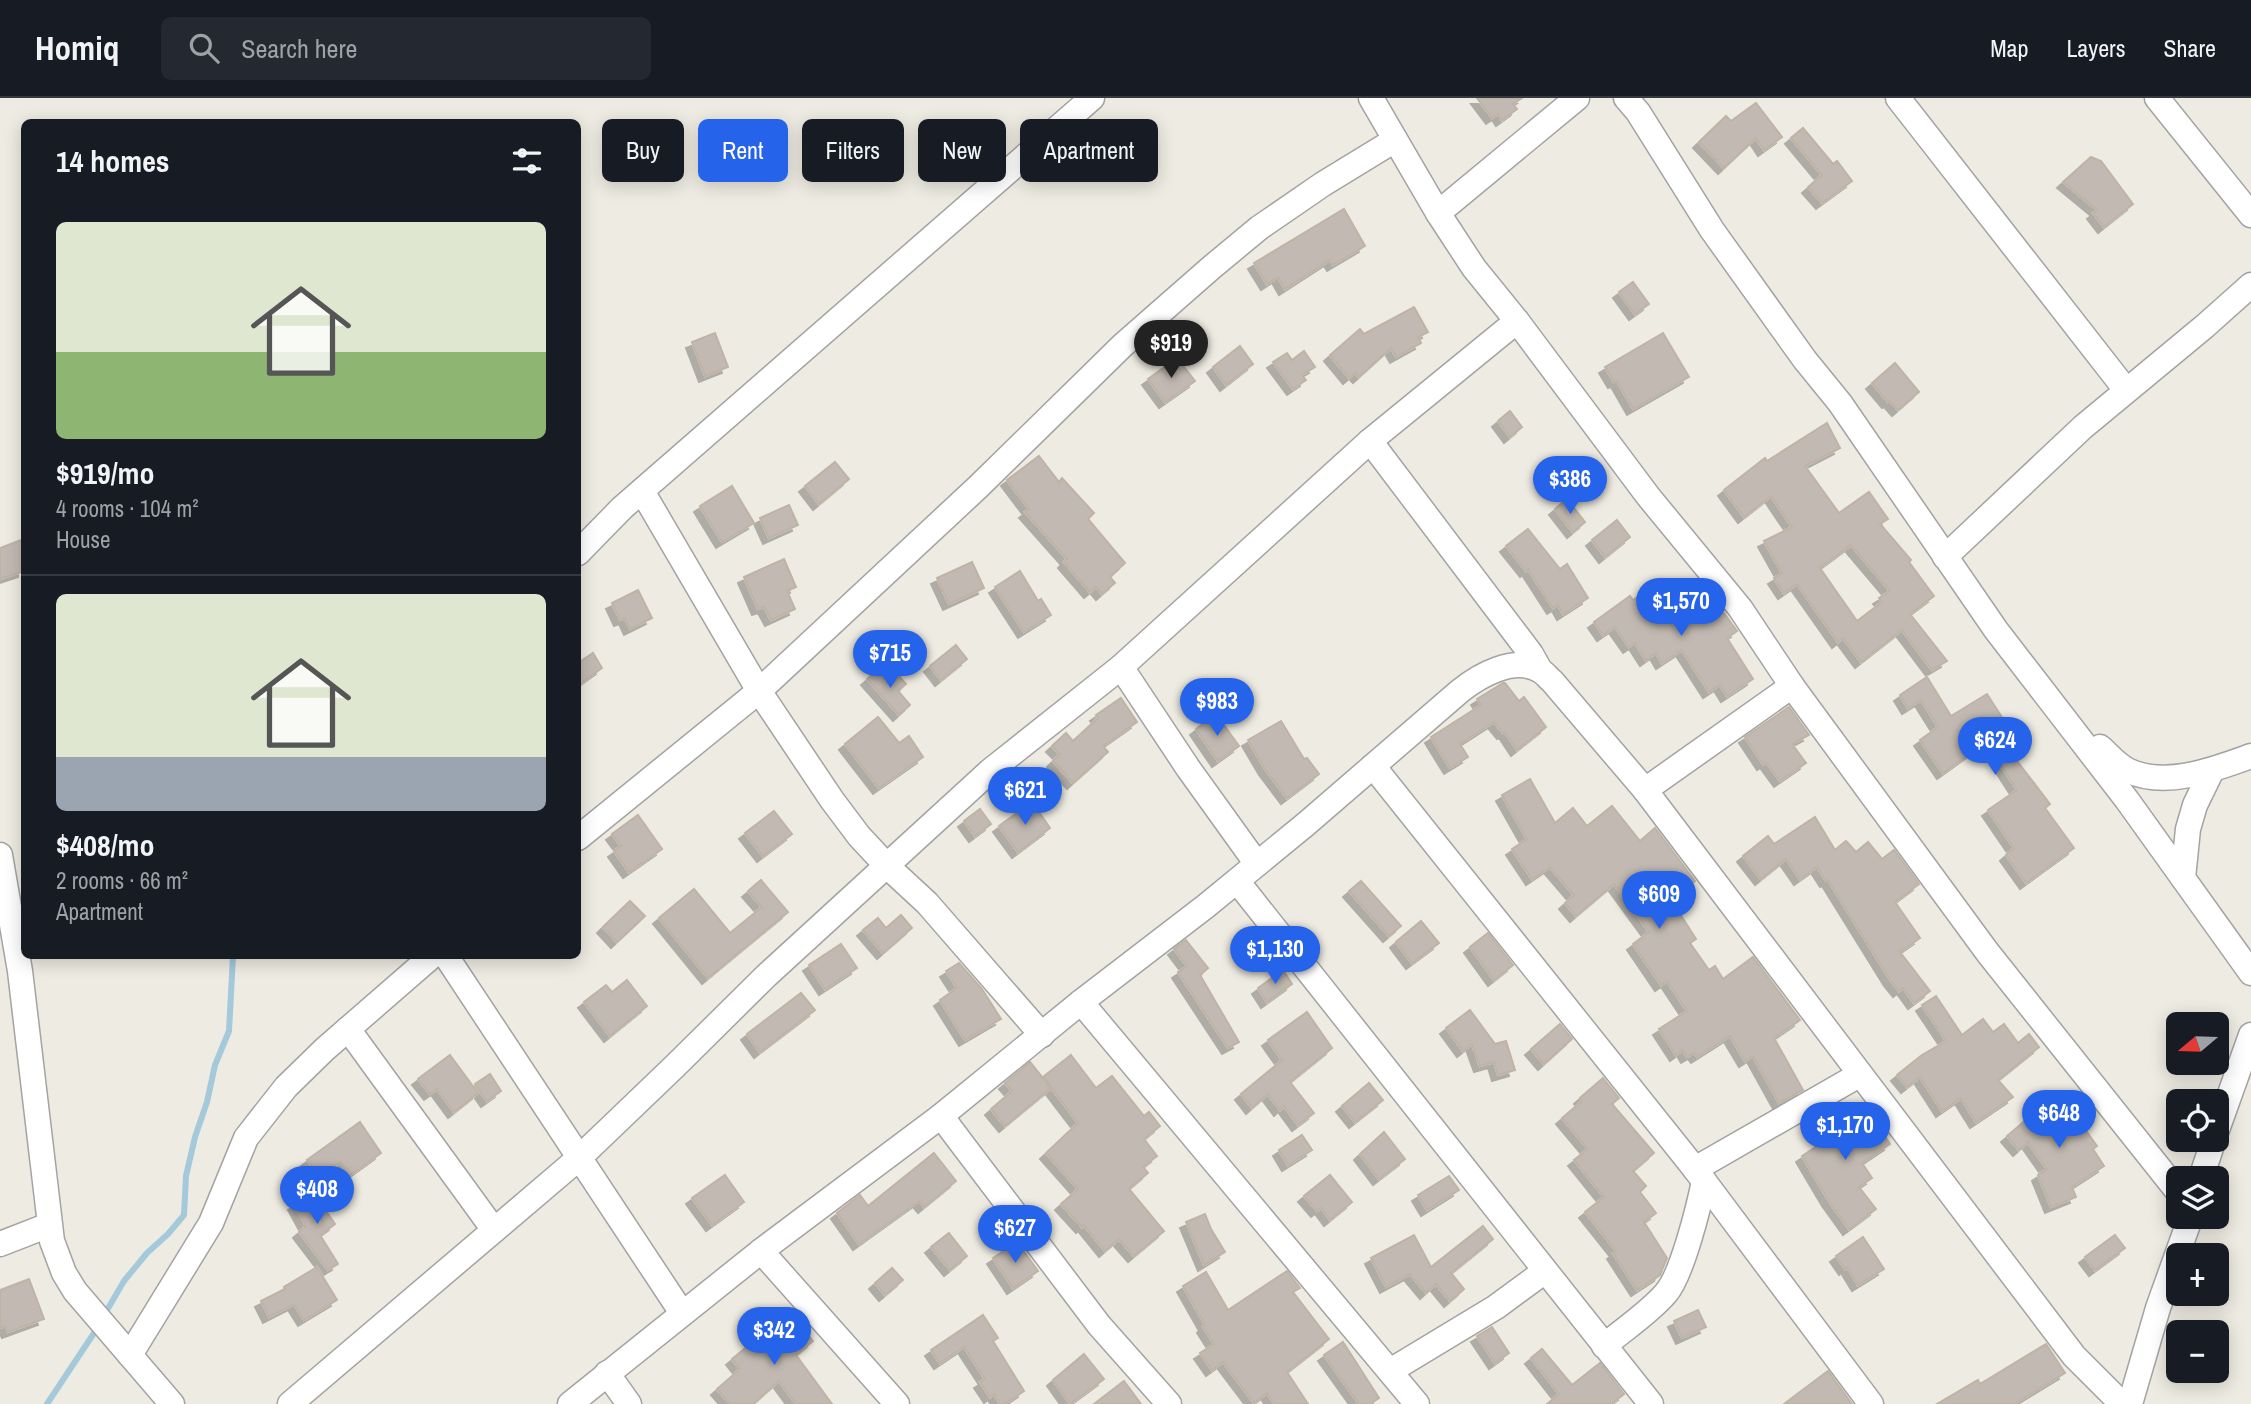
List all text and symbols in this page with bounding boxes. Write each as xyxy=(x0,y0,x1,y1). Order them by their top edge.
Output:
search box xyxy=(161,17,651,80)
text: Homiq xyxy=(35,26,119,70)
icon: search xyxy=(185,29,223,67)
text: Search here xyxy=(241,31,357,66)
text: Map xyxy=(1990,32,2028,64)
text: Layers xyxy=(2066,32,2125,64)
text: Share xyxy=(2163,32,2216,64)
chip: Buy xyxy=(602,119,684,182)
chip: Rent xyxy=(698,119,788,182)
chip: Filters xyxy=(802,119,904,182)
chip: New xyxy=(918,119,1006,182)
chip: Apartment xyxy=(1020,119,1158,182)
text: 14 homes xyxy=(56,141,170,181)
icon: filters xyxy=(508,142,546,180)
icon: home xyxy=(238,268,364,394)
pin: $919 xyxy=(1130,320,1212,380)
text: $919 xyxy=(1150,327,1192,358)
text: $919/mo xyxy=(56,453,154,493)
pin: $386 xyxy=(1529,456,1611,516)
text: $386 xyxy=(1549,463,1591,494)
text: 4 rooms · 104 m² xyxy=(56,493,199,524)
text: House xyxy=(56,524,111,555)
pin: $1,570 xyxy=(1624,578,1738,638)
text: $1,570 xyxy=(1652,585,1710,616)
pin: $715 xyxy=(849,630,931,690)
text: $715 xyxy=(869,637,911,668)
icon: home xyxy=(238,640,364,766)
pin: $983 xyxy=(1176,678,1258,738)
text: $983 xyxy=(1196,685,1238,716)
pin: $624 xyxy=(1954,718,2036,777)
text: $624 xyxy=(1974,724,2016,755)
pin: $621 xyxy=(984,768,1066,827)
text: $621 xyxy=(1004,774,1046,805)
text: $408/mo xyxy=(56,825,154,865)
text: 2 rooms · 66 m² xyxy=(56,865,188,896)
pin: $609 xyxy=(1618,872,1700,931)
text: $609 xyxy=(1638,878,1680,909)
text: Apartment xyxy=(56,896,143,927)
pin: $1,130 xyxy=(1218,926,1332,986)
text: $1,130 xyxy=(1246,933,1304,964)
north arrow xyxy=(2166,1012,2230,1074)
map controls xyxy=(2166,1012,2229,1383)
button: locate xyxy=(2166,1089,2229,1152)
pin: $648 xyxy=(2018,1090,2100,1150)
text: $648 xyxy=(2038,1097,2080,1128)
pin: $1,170 xyxy=(1788,1102,1902,1162)
text: $1,170 xyxy=(1816,1109,1874,1140)
pin: $408 xyxy=(276,1166,358,1226)
button: layers xyxy=(2166,1166,2229,1229)
text: $408 xyxy=(296,1173,338,1204)
pin: $627 xyxy=(974,1206,1056,1265)
text: $627 xyxy=(994,1212,1036,1243)
button: + xyxy=(2166,1243,2229,1306)
pin: $342 xyxy=(733,1308,815,1367)
text: $342 xyxy=(753,1314,795,1345)
button: − xyxy=(2166,1320,2229,1383)

